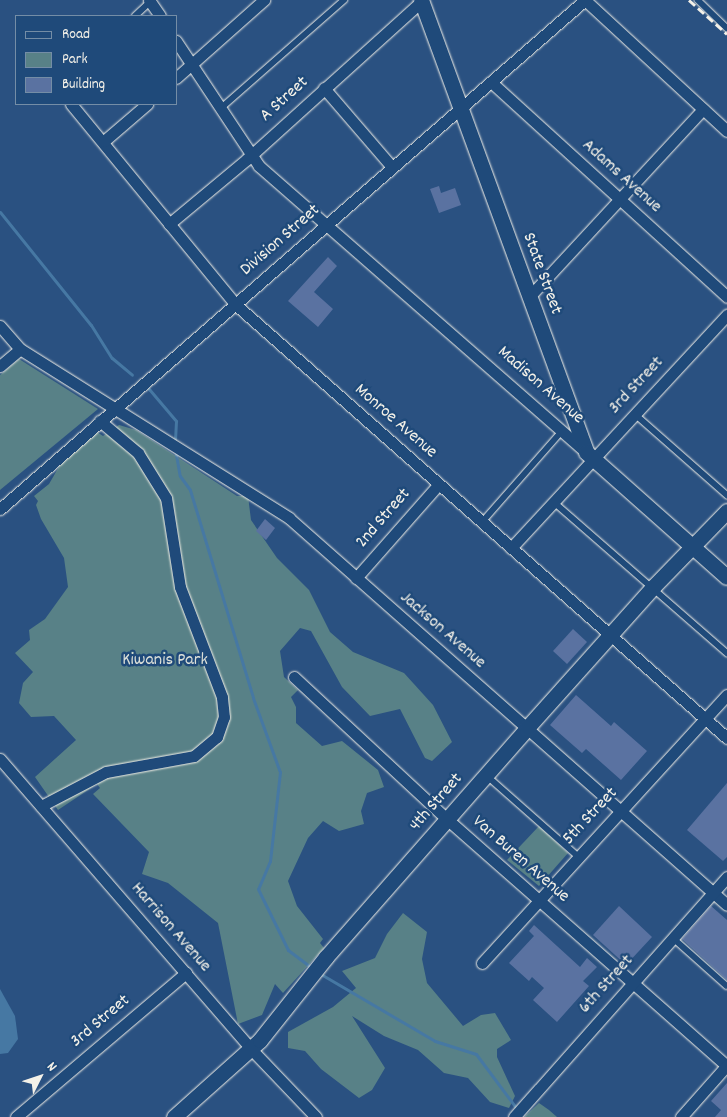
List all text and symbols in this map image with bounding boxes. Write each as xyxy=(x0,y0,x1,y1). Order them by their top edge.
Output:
legend xyxy=(15,15,178,105)
text: Road xyxy=(62,24,90,46)
text: Park xyxy=(62,49,88,71)
street label: A Street xyxy=(256,73,314,127)
text: Building xyxy=(62,74,105,96)
street label: Adams Avenue xyxy=(577,136,665,218)
street label: Division Street xyxy=(237,201,325,281)
street label: State Street xyxy=(516,230,566,318)
street label: Madison Avenue xyxy=(492,342,588,430)
street label: 3rd Street xyxy=(605,353,669,419)
street label: Monroe Avenue xyxy=(349,380,441,464)
street label: 2nd Street xyxy=(352,485,416,553)
street label: Jackson Avenue xyxy=(395,588,489,674)
park label: Kiwanis Park xyxy=(122,650,208,672)
street label: 4th Street xyxy=(406,769,468,837)
street label: 5th Street xyxy=(559,784,623,850)
street label: Van Buren Avenue xyxy=(467,812,573,908)
street label: Harrison Avenue xyxy=(125,879,215,977)
street label: 6th Street xyxy=(575,951,639,1019)
street label: 3rd Street xyxy=(67,991,135,1053)
north arrow xyxy=(15,1052,65,1102)
text: N xyxy=(41,1058,61,1076)

